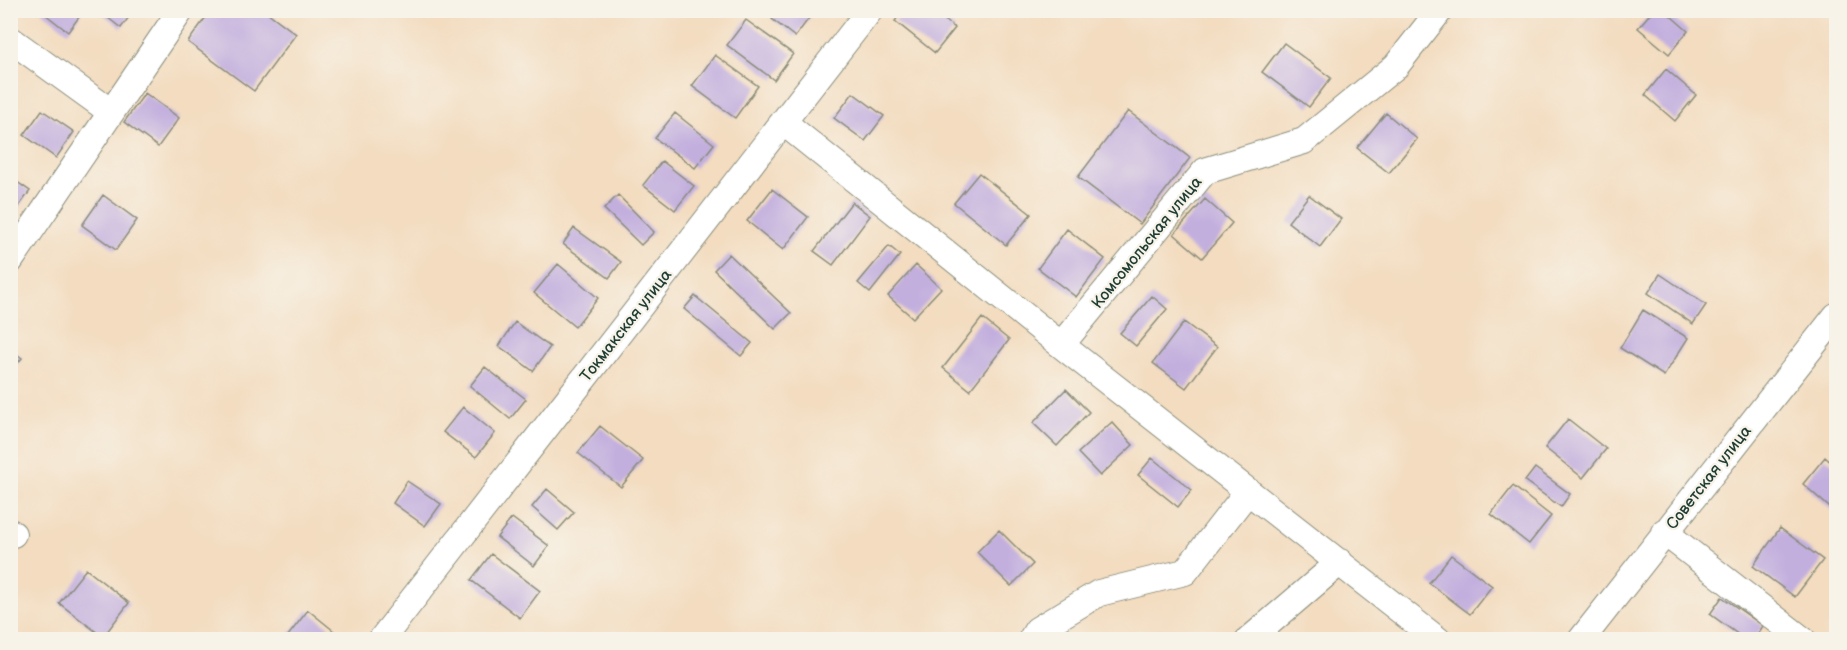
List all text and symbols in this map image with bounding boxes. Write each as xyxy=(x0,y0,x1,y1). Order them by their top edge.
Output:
street label: Комсомольская улица xyxy=(1088,173,1207,313)
street label: Токмакская улица xyxy=(576,266,676,386)
street label: Советская улица xyxy=(1663,422,1756,534)

